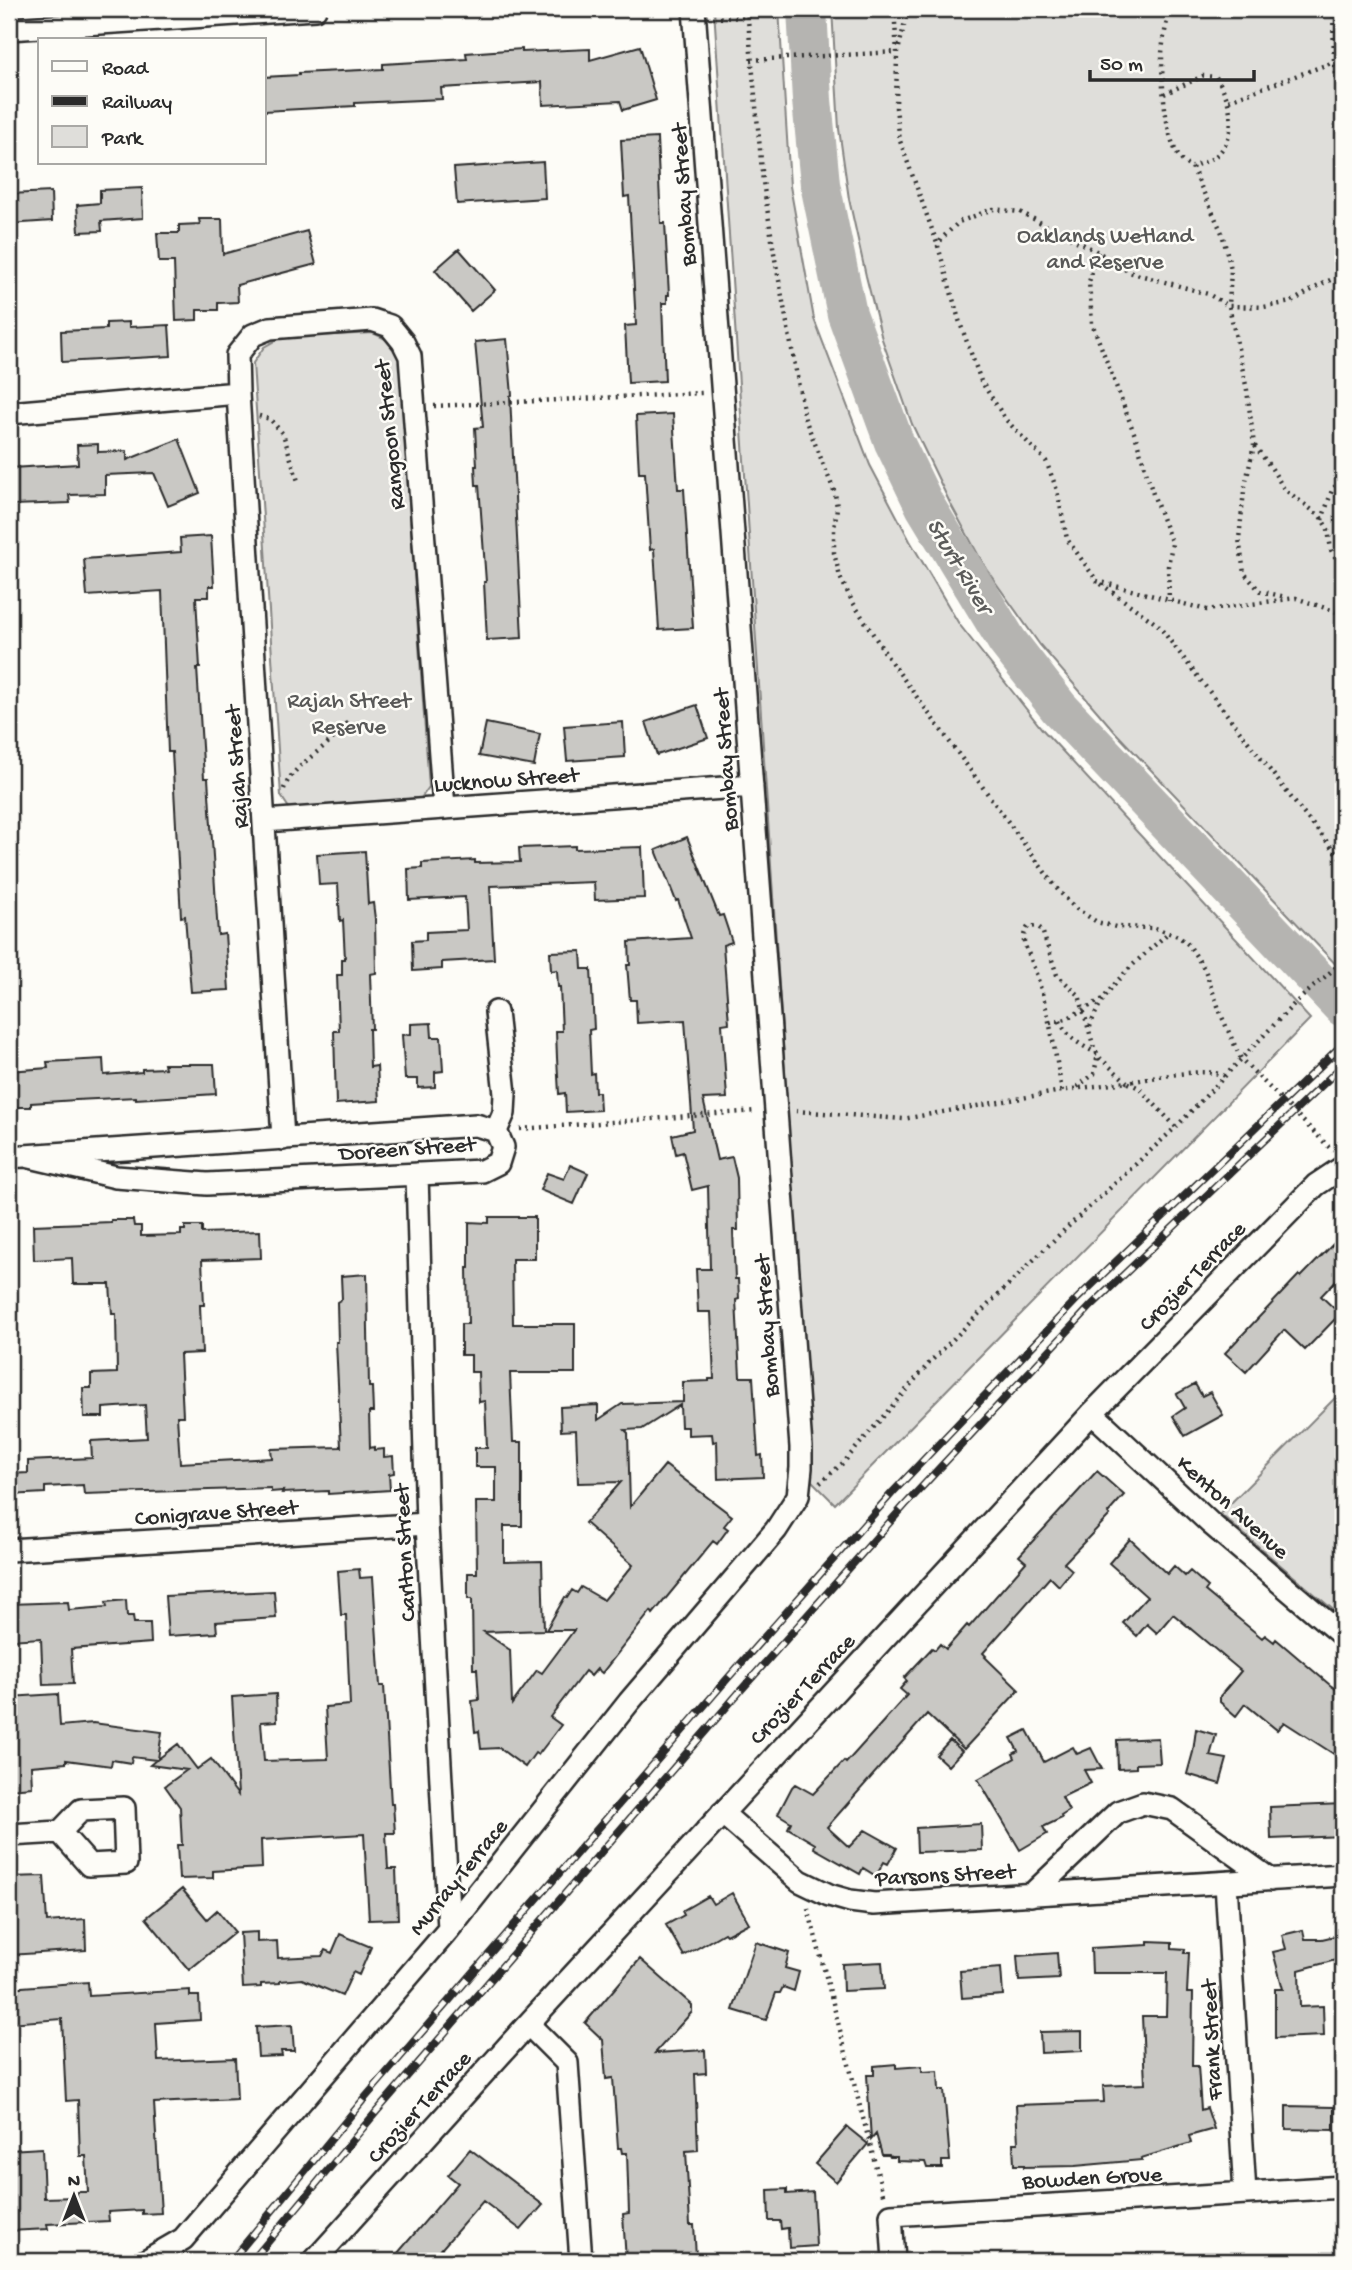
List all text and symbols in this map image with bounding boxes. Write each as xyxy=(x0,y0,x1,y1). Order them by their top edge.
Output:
legend xyxy=(38,38,266,164)
scale bar xyxy=(1090,38,1254,82)
text: 50 m xyxy=(1100,54,1143,79)
text: Road xyxy=(102,58,150,83)
text: Railway xyxy=(102,92,172,117)
street label: Bombay Street xyxy=(667,121,704,268)
text: Park xyxy=(101,128,145,153)
park label: Oaklands Wetland and Reserve xyxy=(1017,224,1195,277)
street label: Rangoon Street xyxy=(370,357,413,511)
water label: Sturt River xyxy=(918,514,1000,623)
street label: Bombay Street xyxy=(709,686,746,833)
park label: Rajah Street Reserve xyxy=(287,689,412,742)
street label: Rajah Street xyxy=(221,703,256,829)
street label: Lucknow Street xyxy=(433,763,581,800)
street label: Doreen Street xyxy=(336,1132,478,1169)
street label: Crozier Terrace xyxy=(1134,1216,1254,1338)
street label: Bombay Street xyxy=(750,1252,787,1399)
street label: Kenton Avenue xyxy=(1170,1451,1294,1567)
street label: Carlton Street xyxy=(389,1482,424,1622)
street label: Conigrave Street xyxy=(134,1495,300,1534)
street label: Crozier Terrace xyxy=(745,1628,863,1752)
street label: Murray Terrace xyxy=(405,1814,516,1942)
street label: Parsons Street xyxy=(873,1859,1017,1894)
street label: Frank Street xyxy=(1197,1977,1230,2102)
street label: Crozier Terrace xyxy=(363,2045,479,2170)
north arrow xyxy=(38,2162,108,2232)
street label: Bowden Grove xyxy=(1021,2162,1164,2197)
text: N xyxy=(68,2171,80,2194)

